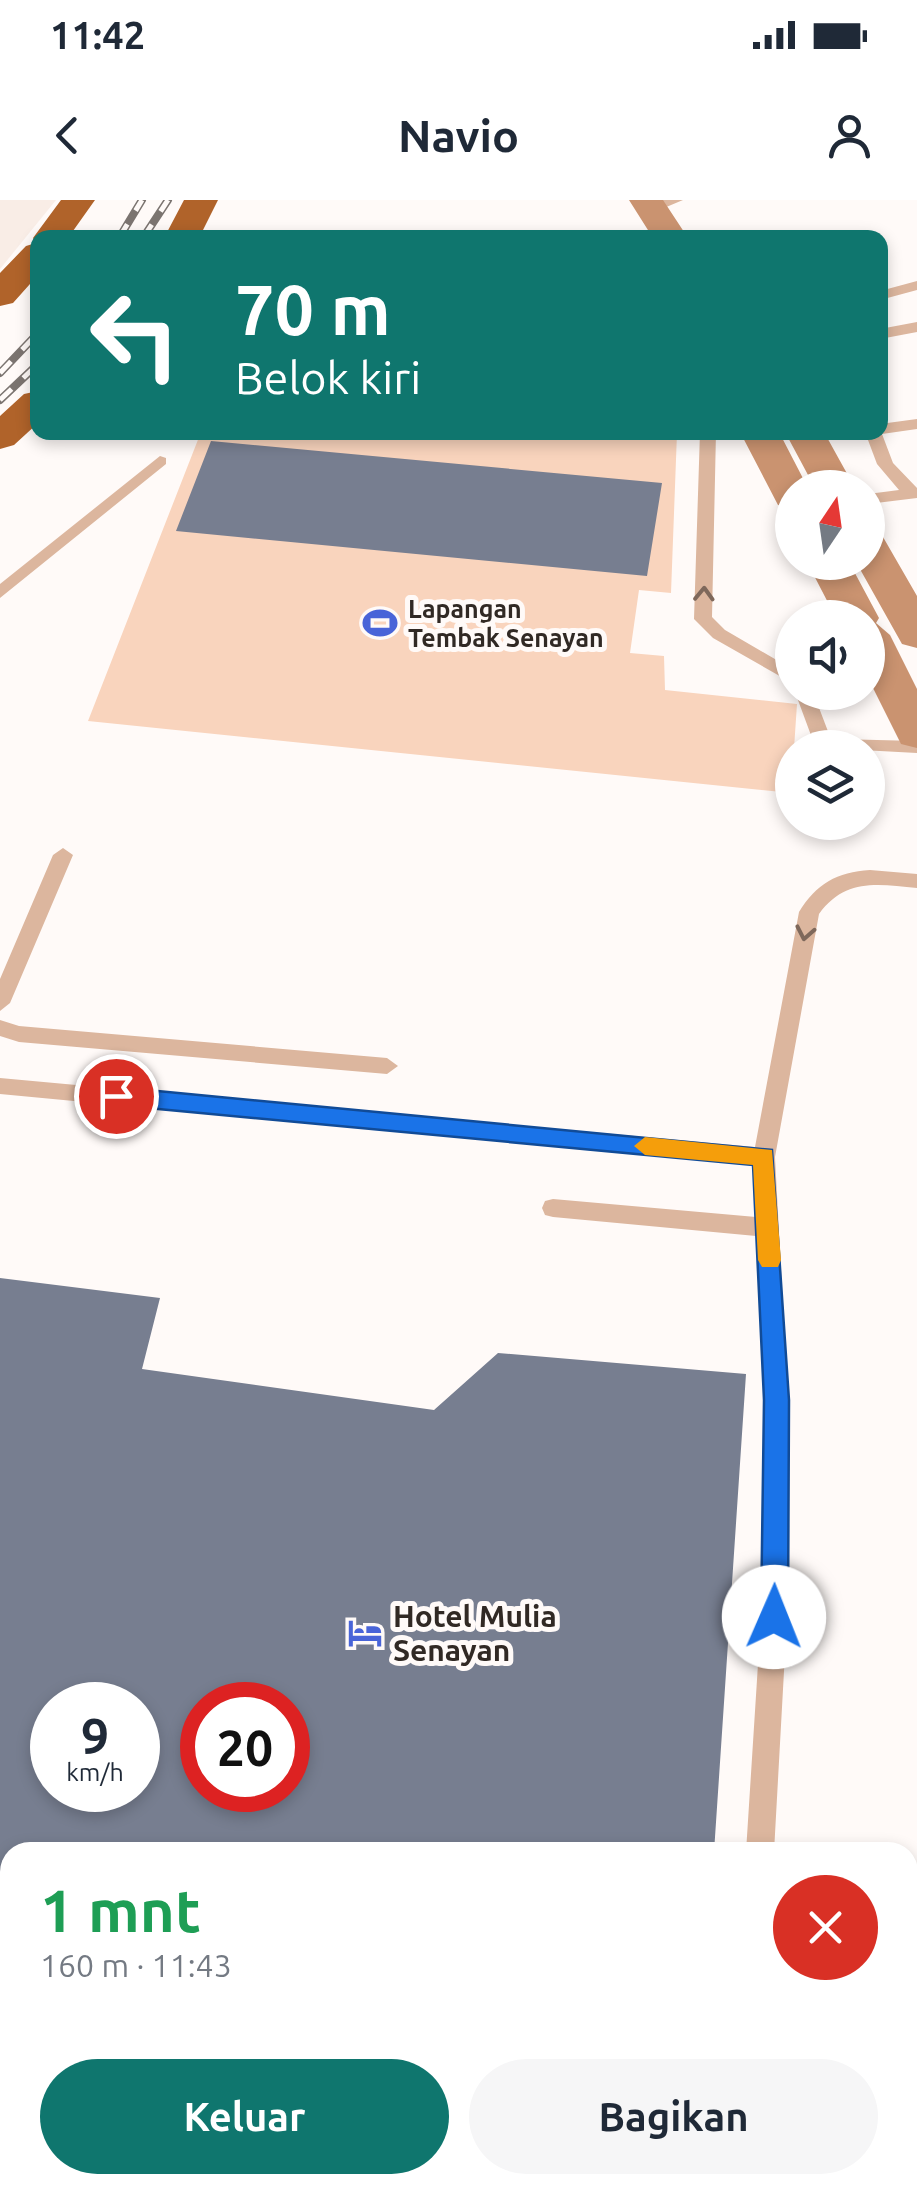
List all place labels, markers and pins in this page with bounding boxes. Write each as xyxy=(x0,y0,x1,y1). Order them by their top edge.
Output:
place label: Lapangan Tembak Senayan xyxy=(408,595,604,652)
sports icon: Lapangan Tembak Senayan xyxy=(361,604,399,642)
pin xyxy=(74,1054,159,1139)
place label: Hotel Mulia Senayan xyxy=(393,1599,557,1667)
hotel icon: Hotel Mulia Senayan xyxy=(346,1614,384,1652)

